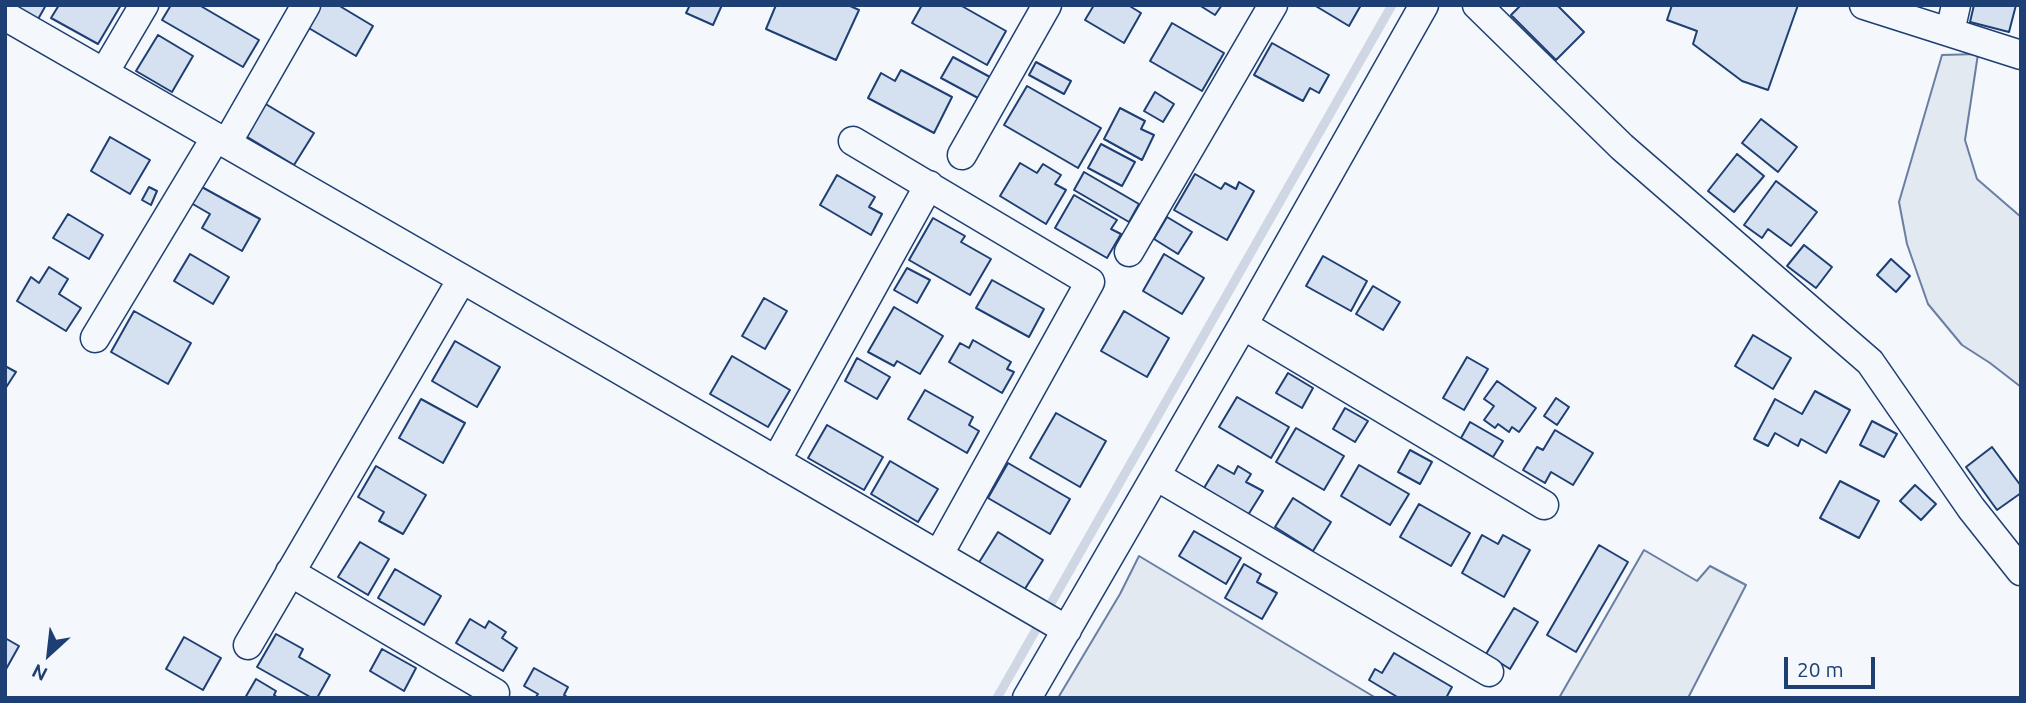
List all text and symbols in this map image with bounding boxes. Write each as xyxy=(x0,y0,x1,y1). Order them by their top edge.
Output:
north arrow xyxy=(14,619,84,689)
scale bar xyxy=(1788,644,1879,688)
text: 20 m xyxy=(1797,657,1844,681)
text: N xyxy=(28,660,51,686)

